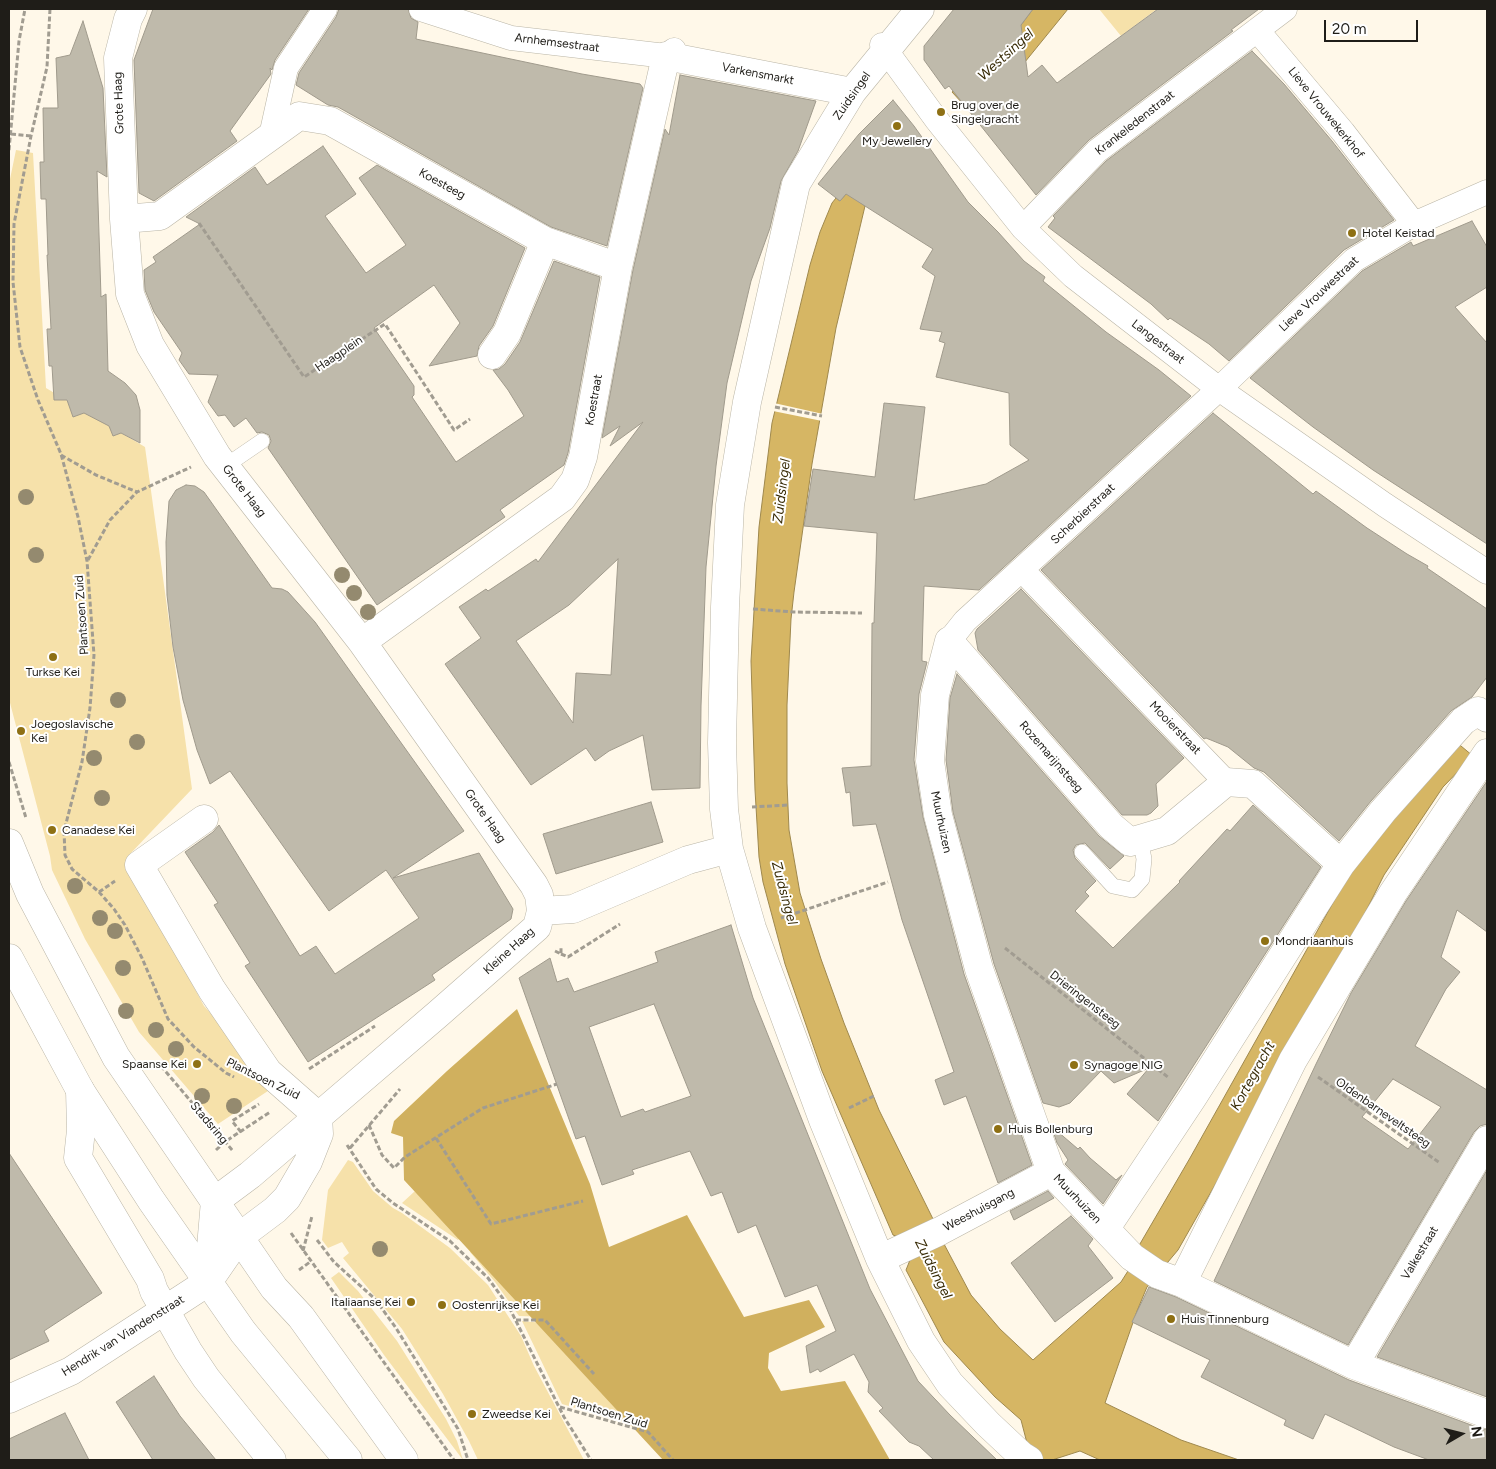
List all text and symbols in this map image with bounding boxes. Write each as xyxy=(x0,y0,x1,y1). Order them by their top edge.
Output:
scale bar xyxy=(1326,10,1420,42)
text: 20 m xyxy=(1332,20,1366,38)
water label: Westsingel xyxy=(975,26,1037,84)
street label: Arnhemsestraat xyxy=(514,31,600,55)
street label: Varkensmarkt xyxy=(721,60,795,88)
street label: Lieve Vrouwekerkhof xyxy=(1285,65,1367,161)
street label: Zuidsingel xyxy=(830,69,874,123)
street label: Grote Haag xyxy=(111,72,127,134)
street label: Krankeledenstraat xyxy=(1092,88,1178,158)
place label: Brug over de Singelgracht xyxy=(951,98,1019,126)
marker: Brug over de Singelgracht xyxy=(935,106,947,118)
marker: My Jewellery xyxy=(891,120,903,132)
place label: My Jewellery xyxy=(862,134,932,148)
street label: Koesteeg xyxy=(416,165,468,203)
place label: Hotel Keistad xyxy=(1362,226,1434,240)
marker: Hotel Keistad xyxy=(1346,227,1358,239)
street label: Lieve Vrouwestraat xyxy=(1276,253,1362,335)
street label: Langestraat xyxy=(1129,317,1187,367)
street label: Haagplein xyxy=(313,333,365,375)
street label: Koestraat xyxy=(582,373,606,427)
water label: Zuidsingel xyxy=(770,458,794,524)
street label: Grote Haag xyxy=(219,462,269,520)
street label: Scherbierstraat xyxy=(1048,481,1118,547)
street label: Plantsoen Zuid xyxy=(72,575,92,655)
marker: Turkse Kei xyxy=(47,651,59,663)
place label: Turkse Kei xyxy=(26,665,80,679)
street label: Mooierstraat xyxy=(1146,698,1204,758)
place label: Joegoslavische Kei xyxy=(31,717,113,745)
street label: Rozemarijnsteeg xyxy=(1016,718,1086,796)
marker: Joegoslavische Kei xyxy=(15,725,27,737)
street label: Grote Haag xyxy=(461,786,509,846)
street label: Muurhuizen xyxy=(927,790,955,854)
place label: Canadese Kei xyxy=(62,823,135,837)
marker: Canadese Kei xyxy=(46,824,58,836)
water label: Zuidsingel xyxy=(767,859,801,927)
street label: Kleine Haag xyxy=(480,924,538,978)
place label: Mondriaanhuis xyxy=(1275,934,1353,948)
marker: Mondriaanhuis xyxy=(1259,935,1271,947)
street label: Drieringensteeg xyxy=(1047,968,1123,1032)
water label: Kortegracht xyxy=(1227,1039,1279,1113)
street label: Plantsoen Zuid xyxy=(224,1055,302,1103)
place label: Spaanse Kei xyxy=(122,1057,187,1071)
marker: Spaanse Kei xyxy=(191,1058,203,1070)
place label: Synagoge NIG xyxy=(1084,1058,1163,1072)
marker: Synagoge NIG xyxy=(1068,1059,1080,1071)
street label: Oldenbarneveltsteeg xyxy=(1333,1075,1433,1151)
street label: Stadsring xyxy=(187,1099,231,1147)
place label: Huis Bollenburg xyxy=(1008,1122,1093,1136)
marker: Huis Bollenburg xyxy=(992,1123,1004,1135)
street label: Muurhuizen xyxy=(1050,1171,1104,1227)
street label: Weeshuisgang xyxy=(941,1185,1017,1235)
street label: Valkestraat xyxy=(1398,1224,1442,1282)
water label: Zuidsingel xyxy=(911,1236,955,1302)
street label: Hendrik van Viandenstraat xyxy=(59,1292,187,1380)
place label: Italiaanse Kei xyxy=(331,1295,401,1309)
marker: Italiaanse Kei xyxy=(405,1296,417,1308)
place label: Oostenrijkse Kei xyxy=(452,1298,539,1312)
marker: Oostenrijkse Kei xyxy=(436,1299,448,1311)
place label: Huis Tinnenburg xyxy=(1181,1312,1269,1326)
marker: Huis Tinnenburg xyxy=(1165,1313,1177,1325)
street label: Plantsoen Zuid xyxy=(569,1394,649,1432)
place label: Zweedse Kei xyxy=(482,1407,551,1421)
marker: Zweedse Kei xyxy=(466,1408,478,1420)
north arrow xyxy=(1436,1409,1486,1459)
text: N xyxy=(1467,1425,1486,1438)

